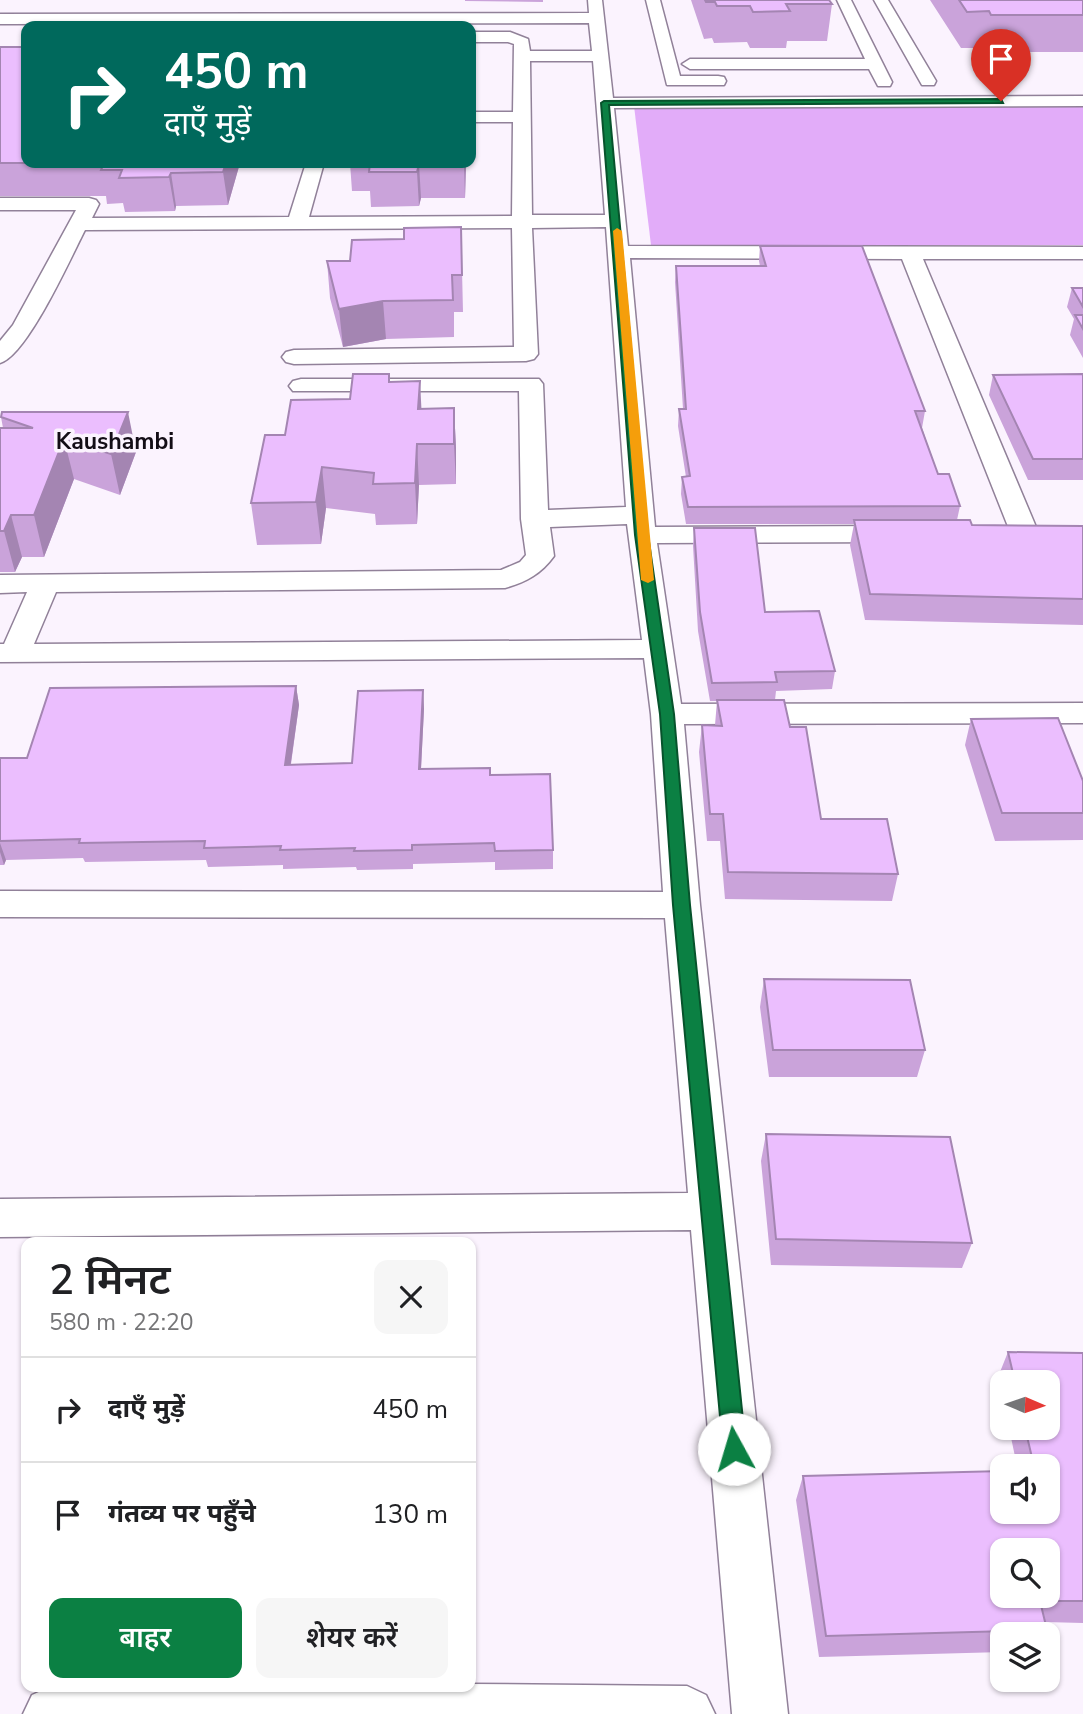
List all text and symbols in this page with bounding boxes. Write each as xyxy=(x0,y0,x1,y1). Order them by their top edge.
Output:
pin xyxy=(971,29,1031,101)
text: 450 m xyxy=(164,38,308,105)
icon: arrive xyxy=(982,40,1020,78)
icon: right xyxy=(49,49,140,140)
text: दाएँ मुड़ें xyxy=(164,102,251,145)
district label: Kaushambi xyxy=(56,426,174,457)
text: 2 मिनट xyxy=(49,1252,171,1309)
button: close xyxy=(374,1260,448,1334)
text: 580 m · 22:20 xyxy=(49,1307,194,1338)
north arrow xyxy=(990,1370,1060,1440)
map controls xyxy=(990,1370,1060,1692)
icon: right xyxy=(49,1391,87,1429)
text: दाएँ मुड़ें xyxy=(108,1391,185,1426)
text: 450 m xyxy=(372,1392,448,1427)
position arrow xyxy=(697,1412,771,1486)
button: sound xyxy=(990,1454,1060,1524)
icon: arrive xyxy=(49,1496,87,1534)
text: गंतव्य पर पहुँचे xyxy=(108,1496,256,1531)
text: 130 m xyxy=(372,1497,448,1532)
button: search xyxy=(990,1538,1060,1608)
button: बाहर xyxy=(49,1598,242,1678)
button: शेयर करें xyxy=(256,1598,448,1678)
button: layers xyxy=(990,1622,1060,1692)

